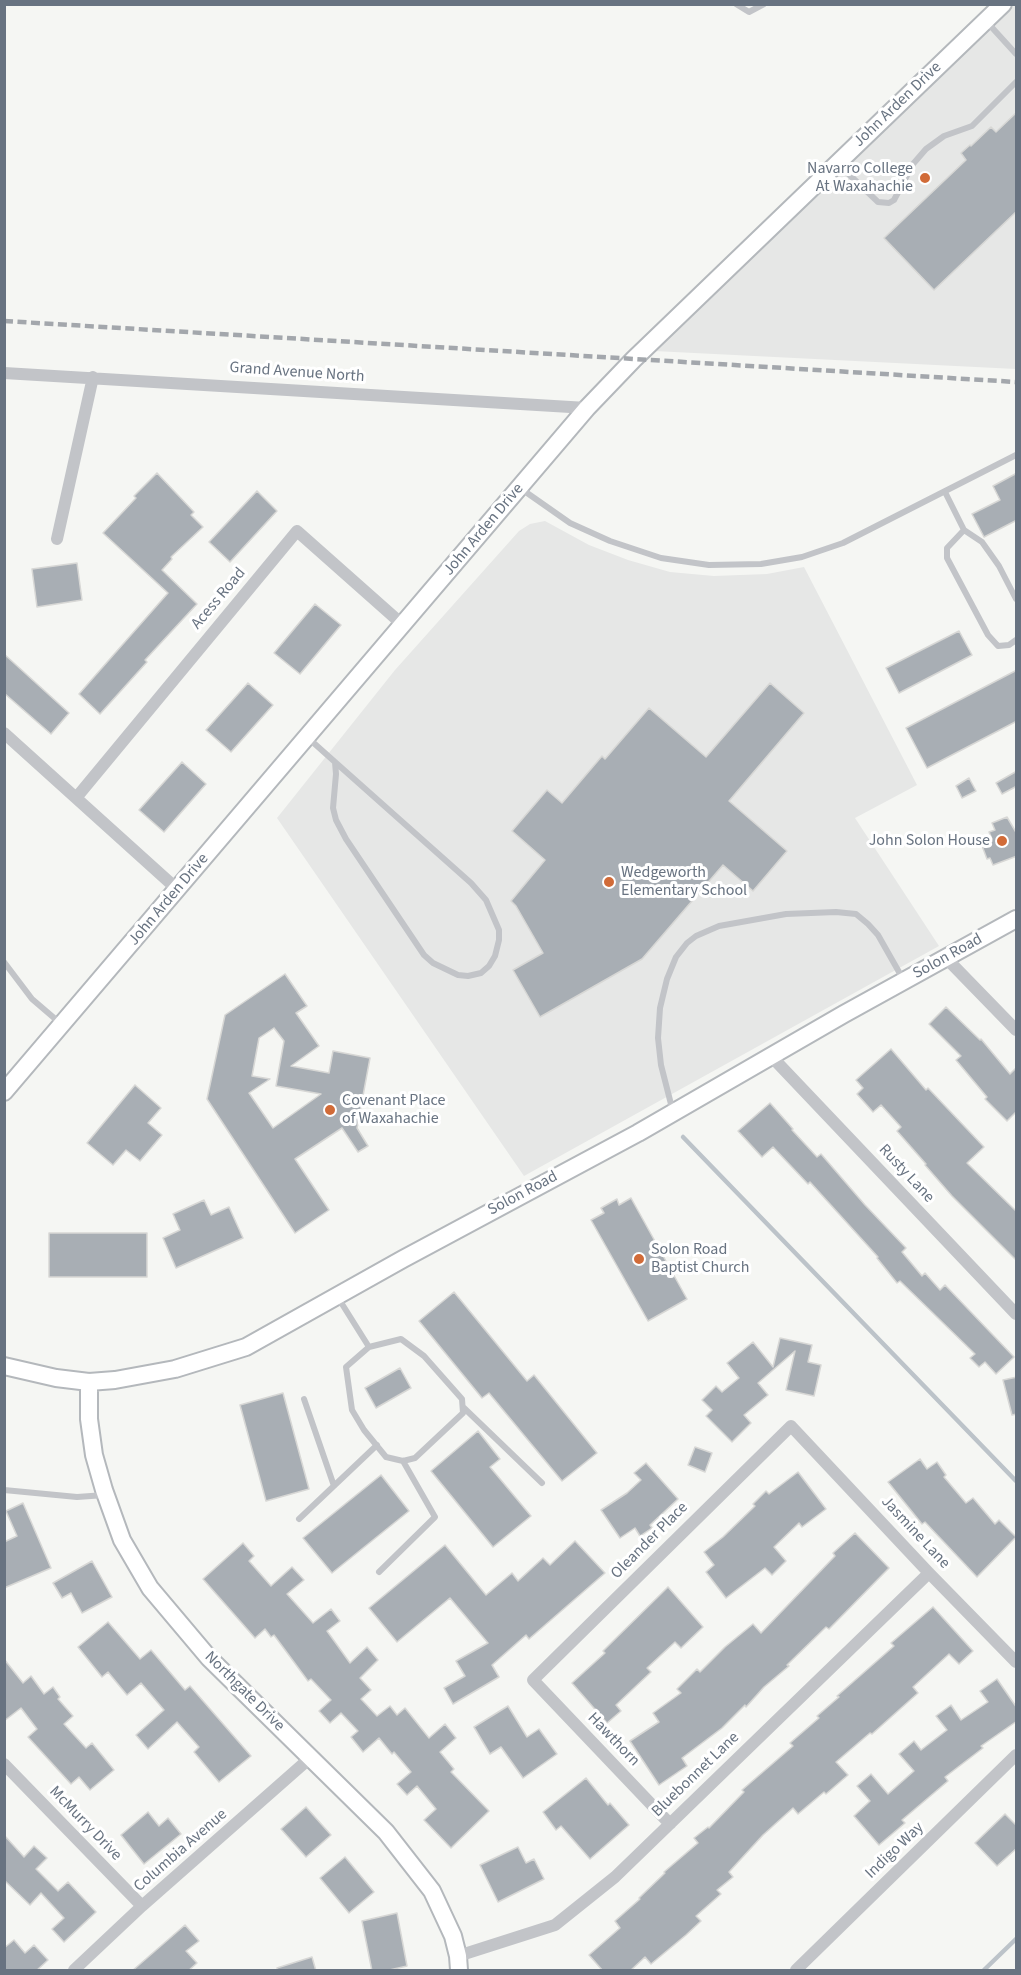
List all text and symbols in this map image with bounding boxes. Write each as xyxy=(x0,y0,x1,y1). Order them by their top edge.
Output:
street label: John Arden Drive xyxy=(850,58,946,152)
place label: Navarro College At Waxahachie xyxy=(807,159,913,197)
marker: Navarro College At Waxahachie xyxy=(918,171,932,185)
street label: Grand Avenue North xyxy=(229,359,365,387)
street label: John Arden Drive xyxy=(440,480,528,580)
street label: Acess Road xyxy=(188,564,250,634)
place label: John Solon House xyxy=(869,831,990,851)
marker: John Solon House xyxy=(995,834,1009,848)
street label: John Arden Drive xyxy=(125,850,213,950)
place label: Wedgeworth Elementary School xyxy=(621,863,747,901)
marker: Wedgeworth Elementary School xyxy=(602,875,616,889)
street label: Solon Road xyxy=(910,930,986,984)
place label: Covenant Place of Waxahachie xyxy=(342,1091,445,1129)
marker: Covenant Place of Waxahachie xyxy=(323,1103,337,1117)
street label: Rusty Lane xyxy=(874,1141,938,1207)
street label: Solon Road xyxy=(485,1168,561,1220)
place label: Solon Road Baptist Church xyxy=(651,1240,749,1278)
marker: Solon Road Baptist Church xyxy=(632,1252,646,1266)
street label: Jasmine Lane xyxy=(877,1493,953,1573)
street label: Oleander Place xyxy=(608,1499,692,1583)
street label: Northgate Drive xyxy=(200,1648,288,1736)
street label: Hawthorn xyxy=(583,1709,643,1771)
street label: Bluebonnet Lane xyxy=(648,1728,744,1822)
street label: McMurry Drive xyxy=(45,1783,125,1865)
street label: Columbia Avenue xyxy=(130,1805,232,1897)
street label: Indigo Way xyxy=(862,1819,928,1883)

